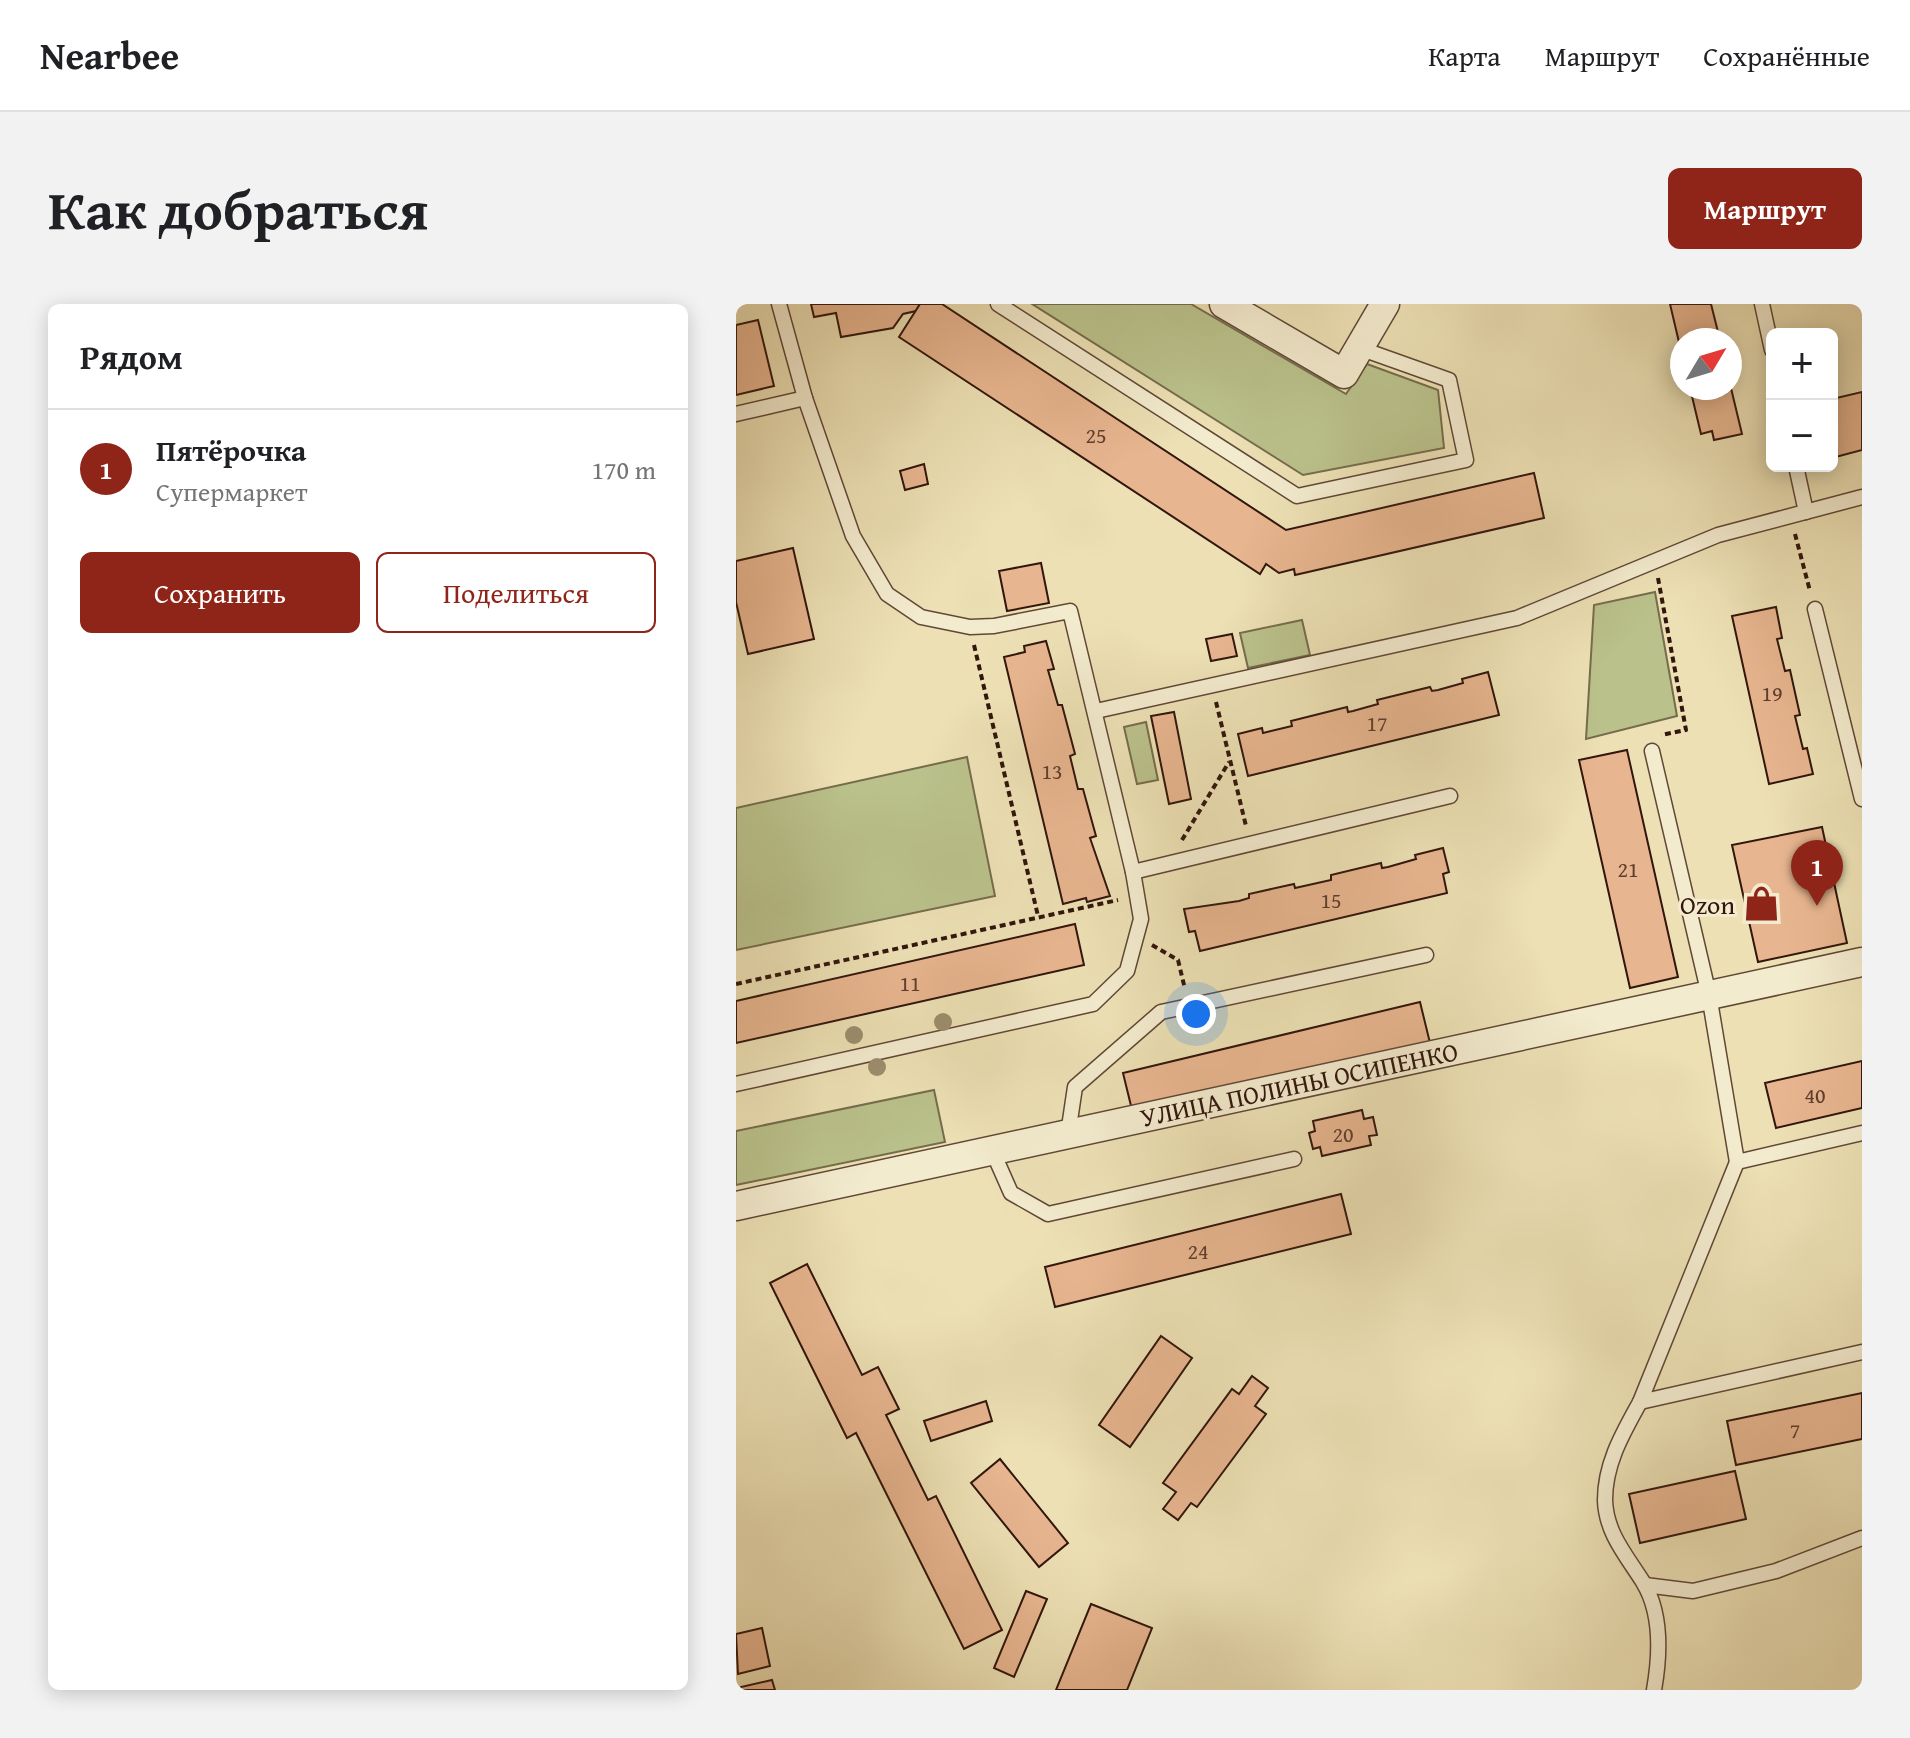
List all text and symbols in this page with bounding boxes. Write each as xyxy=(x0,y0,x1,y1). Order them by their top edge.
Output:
text: Nearbee xyxy=(40,27,179,83)
text: Карта xyxy=(1428,35,1501,76)
text: Маршрут xyxy=(1545,35,1659,76)
text: Сохранённые xyxy=(1703,35,1870,76)
text: Как добраться xyxy=(48,167,428,250)
button: Маршрут xyxy=(1668,168,1862,249)
north arrow xyxy=(1670,328,1742,400)
map controls xyxy=(1766,328,1838,472)
button: + xyxy=(1766,328,1838,400)
text: Рядом xyxy=(80,332,183,381)
button: − xyxy=(1766,400,1838,472)
house number: 25 xyxy=(1085,419,1107,451)
text: Пятёрочка xyxy=(156,428,306,472)
text: 1 xyxy=(99,450,113,489)
text: 170 m xyxy=(591,450,656,489)
text: Супермаркет xyxy=(156,472,308,511)
button: Сохранить xyxy=(80,552,360,633)
button: Поделиться xyxy=(376,552,656,633)
house number: 19 xyxy=(1761,677,1783,709)
house number: 17 xyxy=(1366,707,1388,739)
house number: 13 xyxy=(1041,755,1063,787)
pin: 1 xyxy=(1791,840,1843,906)
house number: 21 xyxy=(1617,853,1639,885)
house number: 15 xyxy=(1320,884,1342,916)
place label: Ozon xyxy=(1680,885,1735,924)
shop icon: Ozon xyxy=(1742,885,1780,923)
house number: 11 xyxy=(899,967,921,999)
your location xyxy=(1176,994,1216,1034)
street label: УЛИЦА ПОЛИНЫ ОСИПЕНКО xyxy=(1136,1031,1462,1137)
house number: 40 xyxy=(1804,1079,1826,1111)
house number: 20 xyxy=(1332,1118,1354,1150)
house number: 24 xyxy=(1187,1235,1209,1267)
house number: 7 xyxy=(1790,1414,1800,1446)

